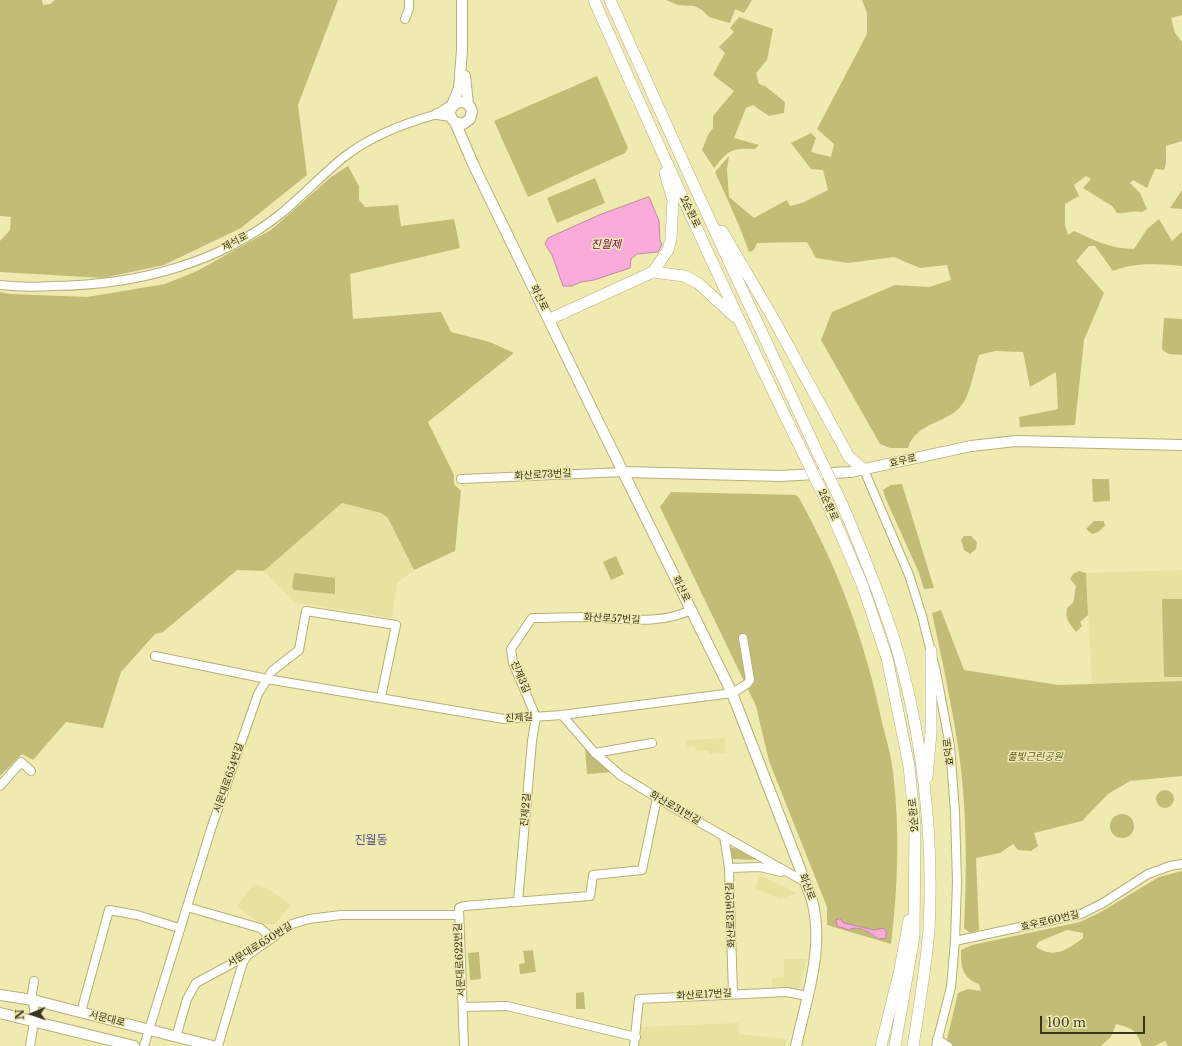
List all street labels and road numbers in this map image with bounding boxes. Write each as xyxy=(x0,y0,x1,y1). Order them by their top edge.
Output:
street label: 2순환로 xyxy=(677,194,703,230)
street label: 제석로 xyxy=(220,230,250,254)
street label: 화산로 xyxy=(528,283,550,313)
street label: 효우로 xyxy=(888,452,918,470)
street label: 화산로73번길 xyxy=(514,468,572,482)
street label: 2순환로 xyxy=(815,487,841,523)
street label: 화산로 xyxy=(670,574,692,604)
street label: 화산로57번길 xyxy=(583,612,641,626)
street label: 진제3길 xyxy=(508,659,532,695)
street label: 진제길 xyxy=(505,711,533,725)
street label: 효덕로 xyxy=(941,738,957,766)
street label: 서문대로654번길 xyxy=(211,741,247,815)
street label: 화산로31번길 xyxy=(647,789,703,827)
street label: 진제2길 xyxy=(519,793,533,827)
street label: 2순환로 xyxy=(907,798,921,832)
street label: 화산로 xyxy=(797,872,817,902)
street label: 화산로31번안길 xyxy=(724,882,738,948)
street label: 효우로60번길 xyxy=(1020,908,1080,934)
street label: 서문대로650번길 xyxy=(225,920,295,970)
street label: 서문대로622번길 xyxy=(452,923,468,997)
street label: 화산로17번길 xyxy=(676,988,732,1002)
street label: 서문대로 xyxy=(88,1009,126,1029)

